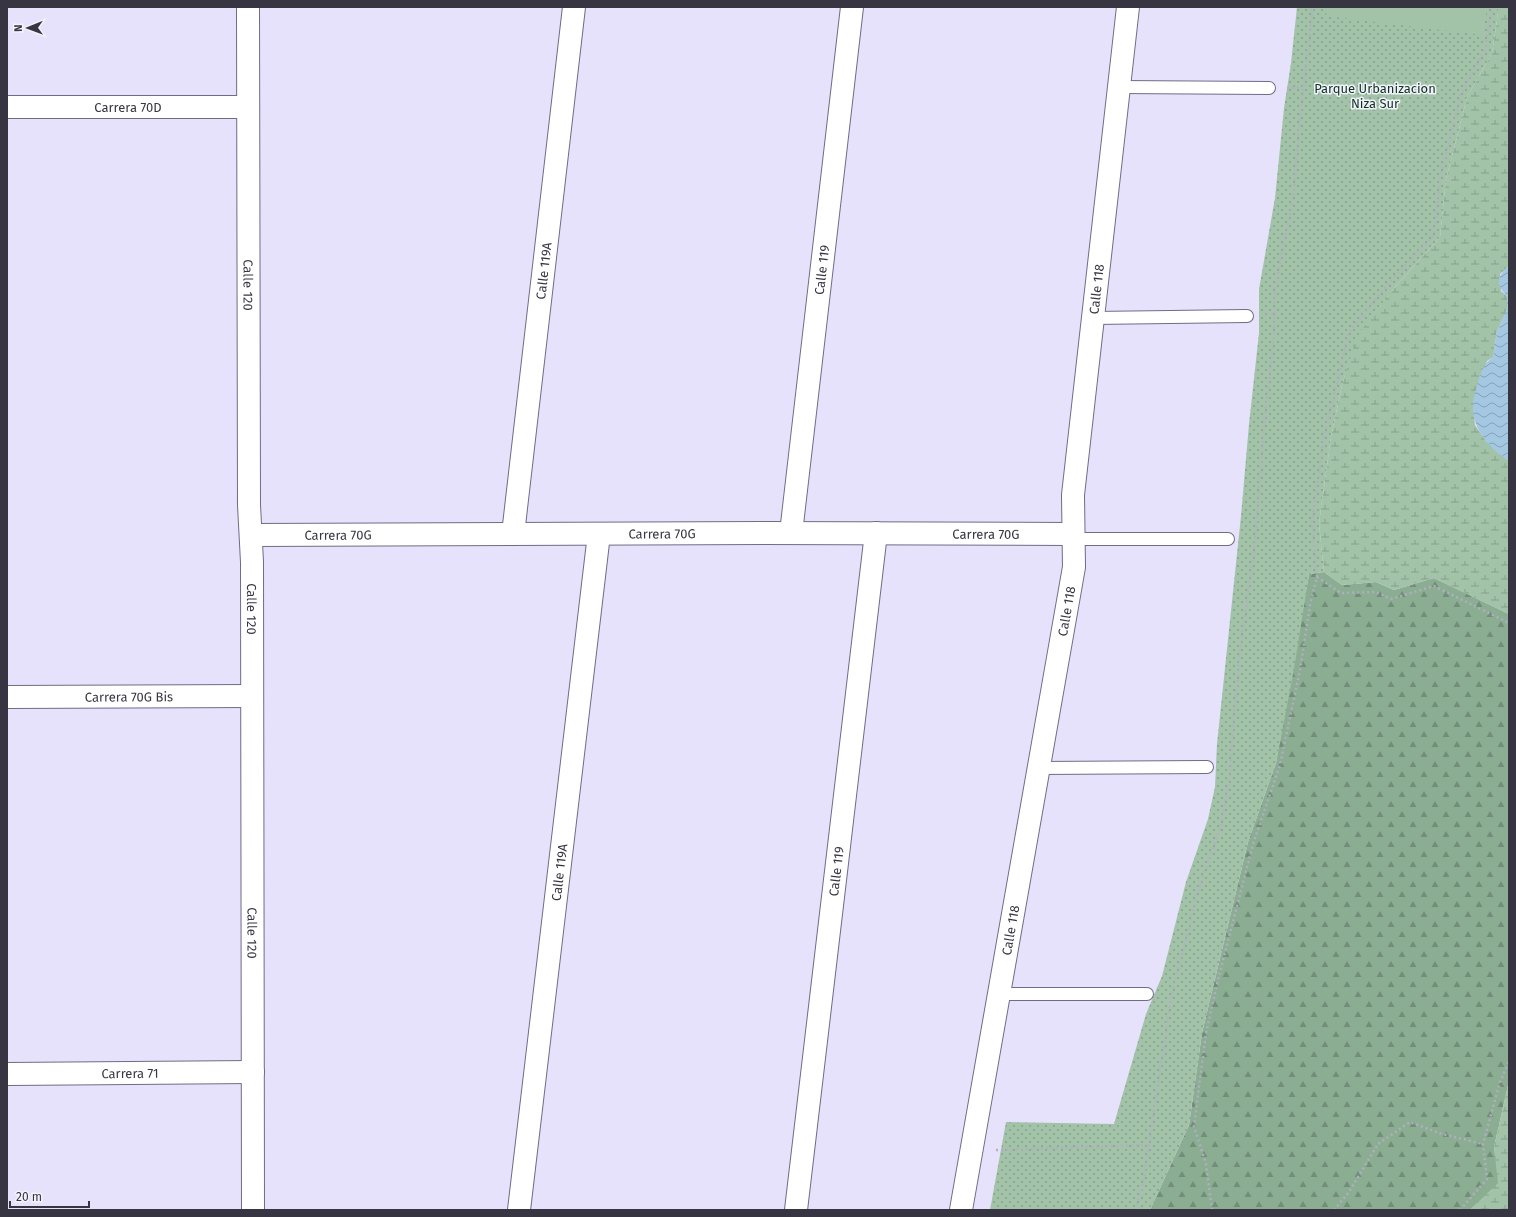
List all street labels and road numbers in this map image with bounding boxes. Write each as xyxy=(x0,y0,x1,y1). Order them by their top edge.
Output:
street label: Carrera 70D xyxy=(94,100,162,115)
street label: Calle 119A xyxy=(533,241,555,300)
street label: Calle 119 xyxy=(812,244,832,296)
street label: Calle 120 xyxy=(241,259,256,311)
street label: Calle 118 xyxy=(1086,263,1107,315)
street label: Carrera 70G xyxy=(628,526,696,542)
street label: Carrera 70G xyxy=(952,527,1020,542)
street label: Carrera 70G xyxy=(304,528,372,543)
street label: Calle 120 xyxy=(244,583,259,635)
street label: Calle 118 xyxy=(1055,585,1078,637)
street label: Carrera 70G Bis xyxy=(85,689,173,705)
street label: Calle 119A xyxy=(549,842,570,902)
street label: Calle 119 xyxy=(826,845,847,897)
street label: Calle 118 xyxy=(999,904,1022,957)
street label: Calle 120 xyxy=(245,907,260,959)
street label: Carrera 71 xyxy=(101,1066,159,1081)

